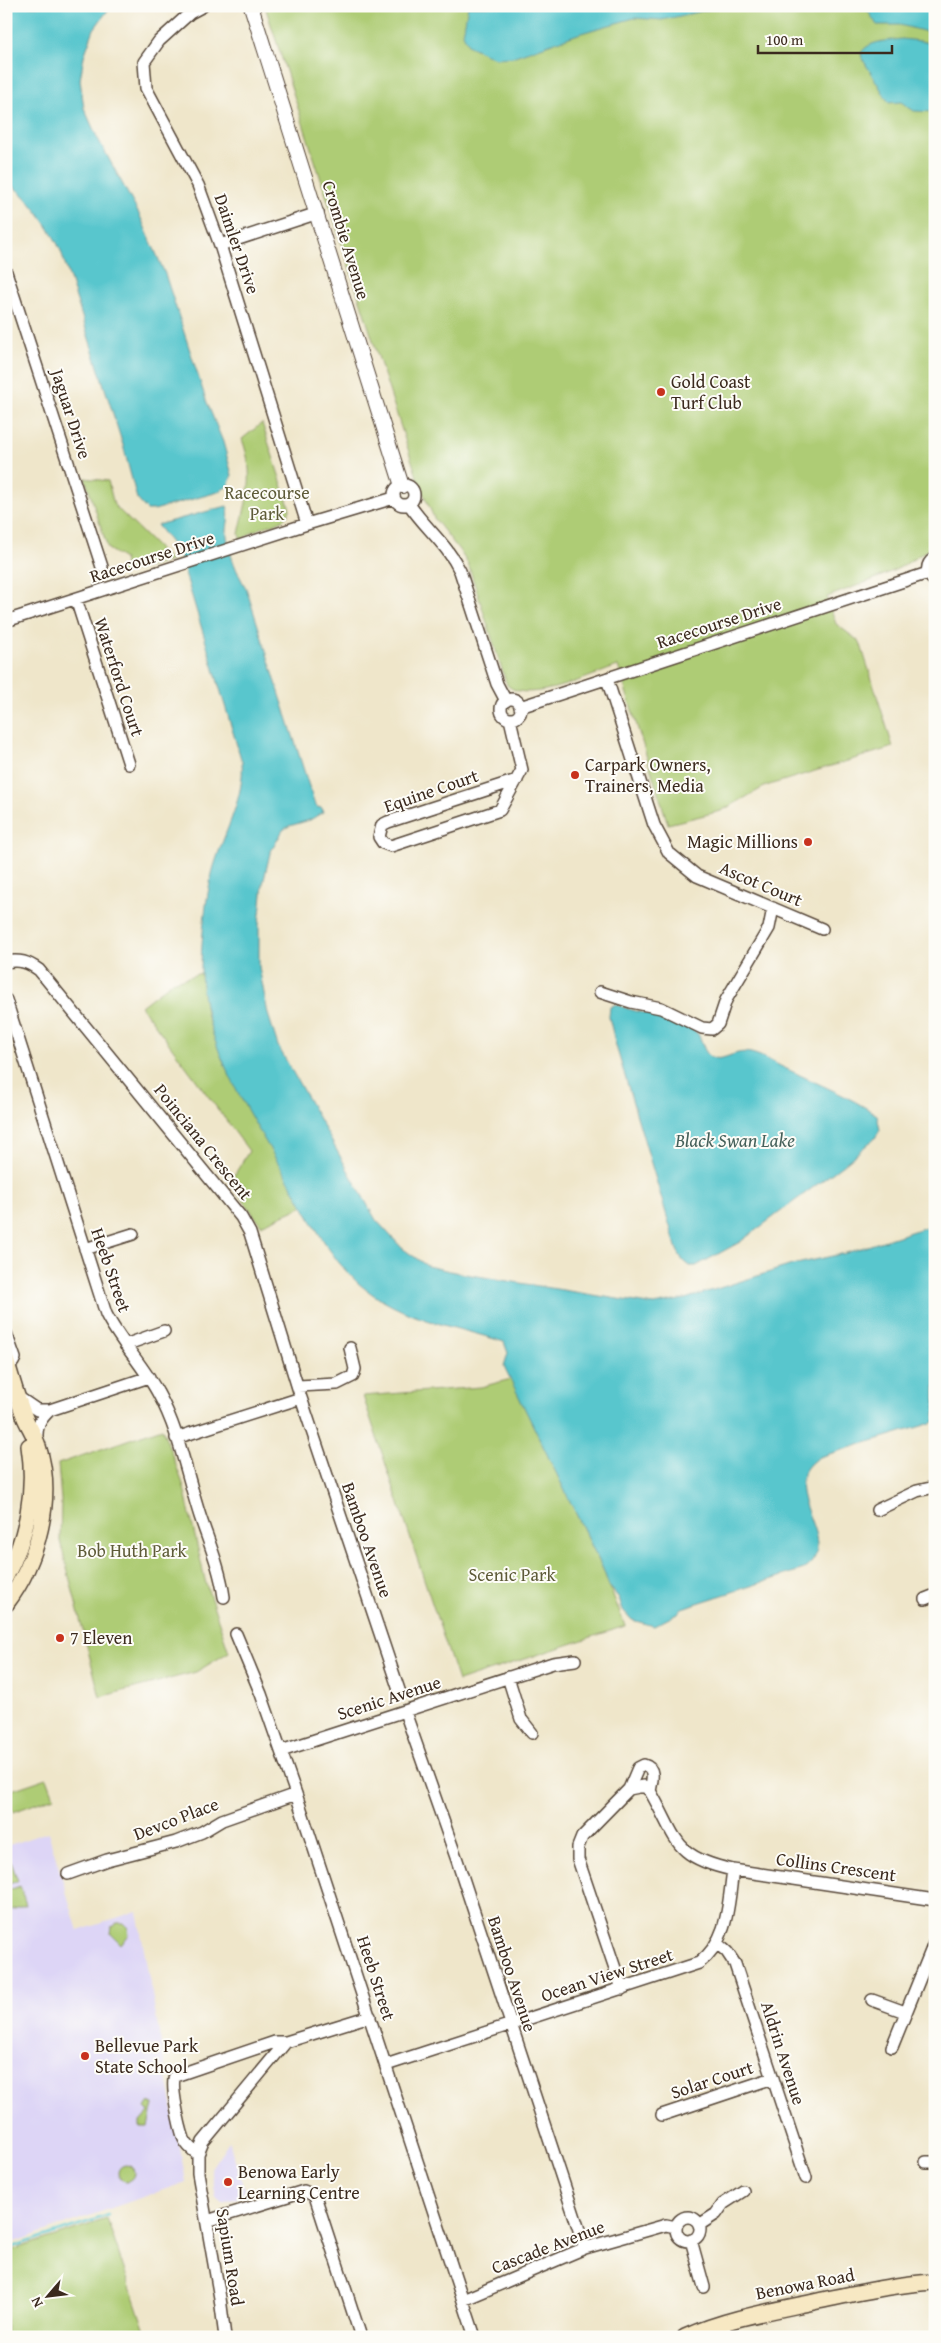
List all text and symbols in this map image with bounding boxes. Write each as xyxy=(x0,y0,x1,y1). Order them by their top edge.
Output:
scale bar xyxy=(758,22,892,54)
text: 100 m xyxy=(766,29,804,50)
street label: Crombie Avenue xyxy=(316,177,377,303)
street label: Daimler Drive xyxy=(208,190,267,298)
street label: Jaguar Drive xyxy=(44,363,99,462)
place label: Gold Coast Turf Club xyxy=(671,368,751,416)
marker: Gold Coast Turf Club xyxy=(655,386,667,398)
park label: Racecourse Park xyxy=(224,479,310,527)
street label: Racecourse Drive xyxy=(86,524,218,589)
street label: Racecourse Drive xyxy=(653,590,785,655)
street label: Waterford Court xyxy=(88,614,152,740)
place label: Carpark Owners, Trainers, Media xyxy=(585,751,711,799)
street label: Equine Court xyxy=(380,762,482,819)
marker: Carpark Owners, Trainers, Media xyxy=(569,769,581,781)
place label: Magic Millions xyxy=(687,828,798,855)
marker: Magic Millions xyxy=(802,836,814,848)
street label: Ascot Court xyxy=(715,854,808,913)
street label: Poinciana Crescent xyxy=(148,1077,259,1206)
water label: Black Swan Lake xyxy=(674,1126,795,1154)
street label: Heeb Street xyxy=(84,1224,139,1316)
street label: Bamboo Avenue xyxy=(335,1479,400,1601)
park label: Bob Huth Park xyxy=(77,1537,188,1564)
park label: Scenic Park xyxy=(468,1561,556,1588)
place label: 7 Eleven xyxy=(70,1624,132,1651)
marker: 7 Eleven xyxy=(54,1632,66,1644)
street label: Scenic Avenue xyxy=(333,1668,444,1727)
street label: Devco Place xyxy=(129,1790,222,1847)
street label: Collins Crescent xyxy=(774,1845,898,1888)
street label: Bamboo Avenue xyxy=(481,1912,544,2035)
street label: Heeb Street xyxy=(350,1932,403,2024)
street label: Ocean View Street xyxy=(537,1940,677,2009)
street label: Aldrin Avenue xyxy=(754,1998,813,2108)
place label: Bellevue Park State School xyxy=(95,2032,199,2080)
marker: Bellevue Park State School xyxy=(79,2050,91,2062)
street label: Solar Court xyxy=(667,2053,757,2106)
place label: Benowa Early Learning Centre xyxy=(238,2158,360,2206)
marker: Benowa Early Learning Centre xyxy=(222,2176,234,2188)
street label: Sapium Road xyxy=(209,2206,252,2308)
street label: Cascade Avenue xyxy=(487,2213,608,2281)
street label: Benowa Road xyxy=(753,2261,857,2306)
north arrow xyxy=(22,2270,72,2320)
text: N xyxy=(25,2293,48,2311)

